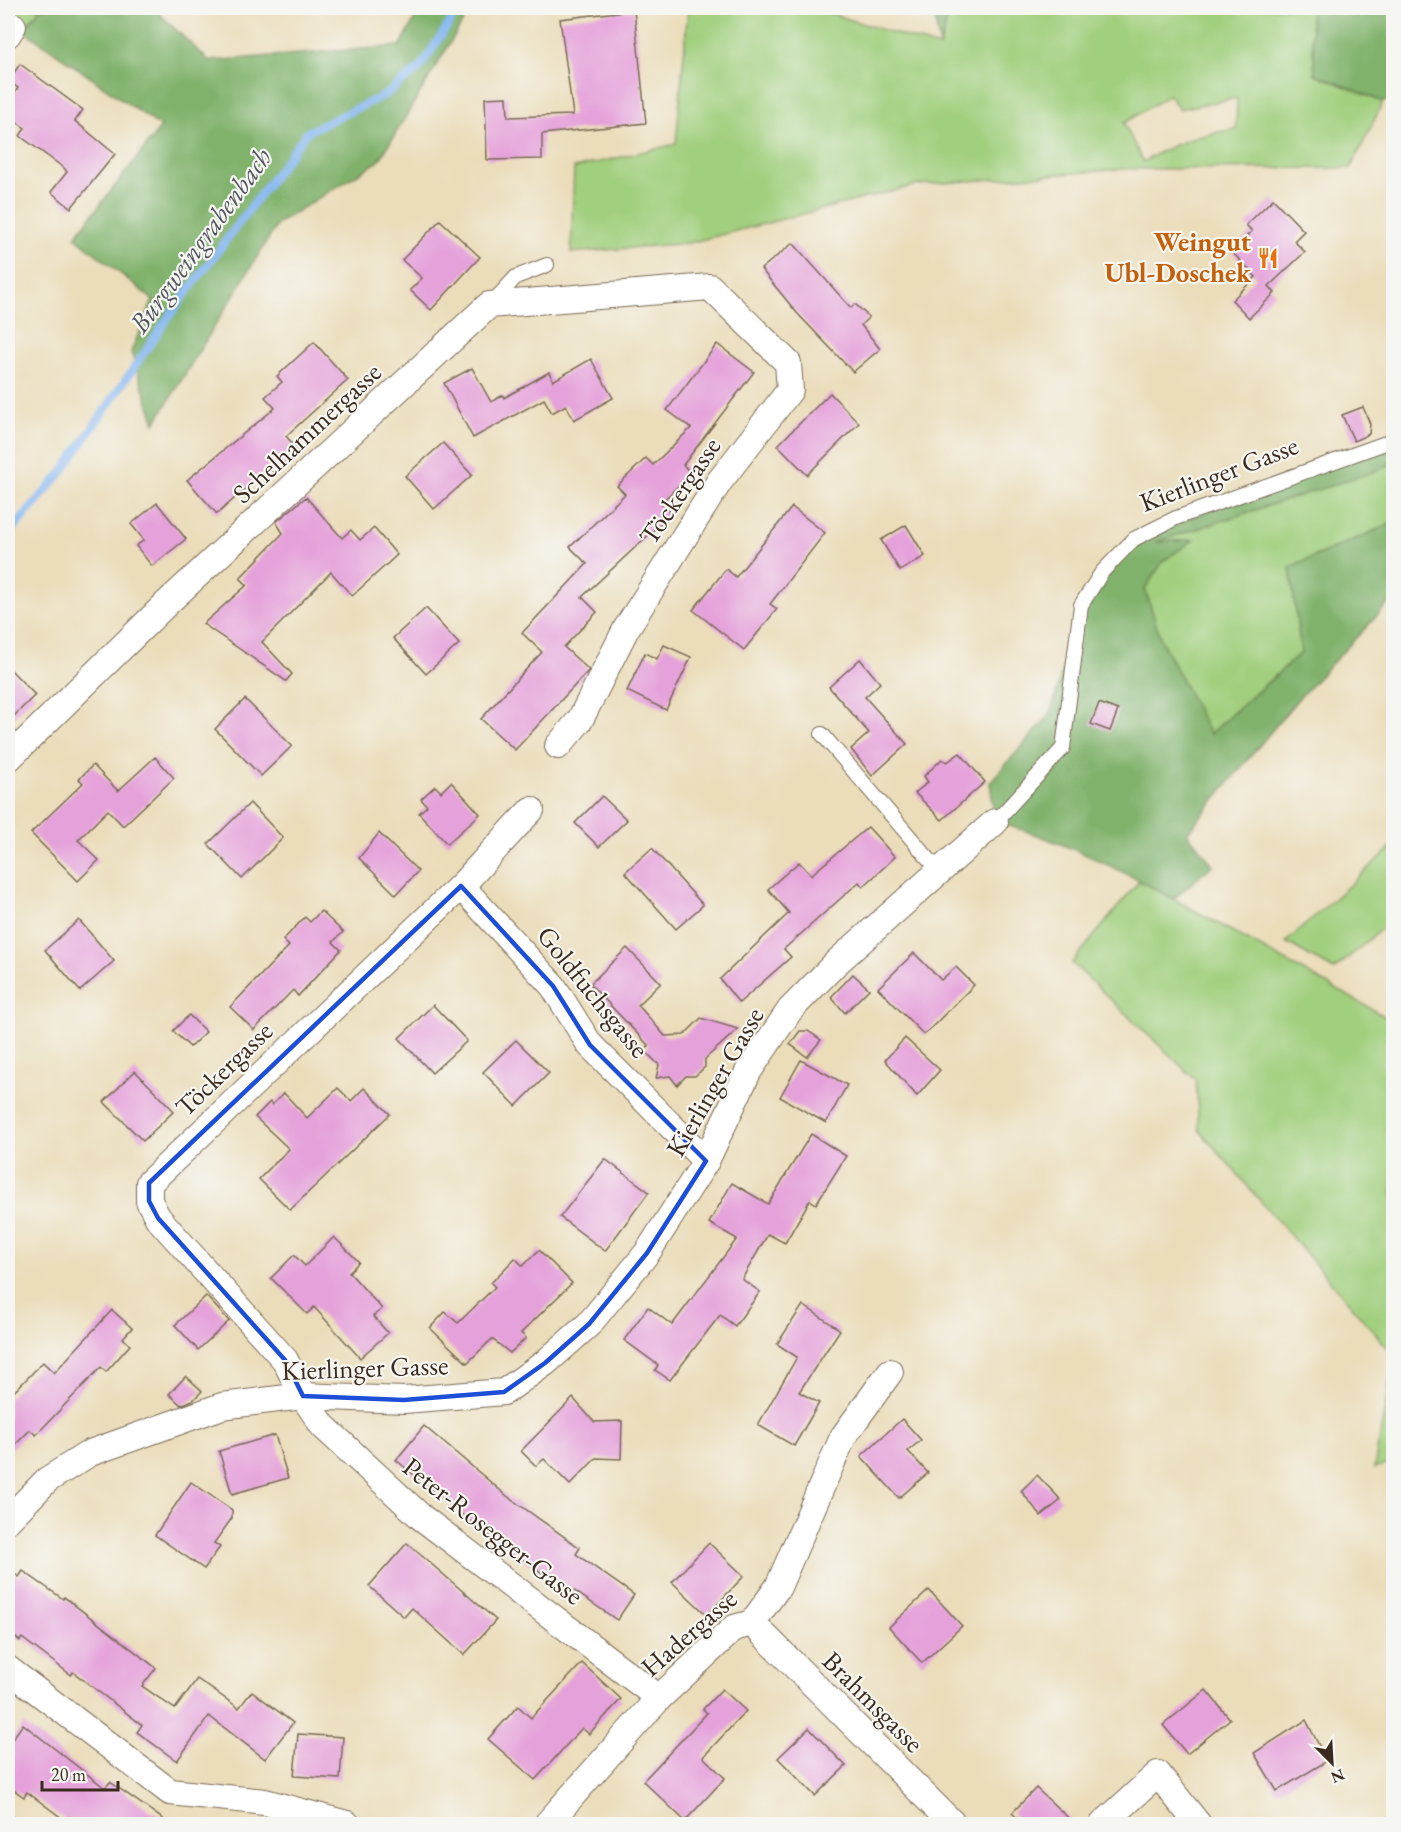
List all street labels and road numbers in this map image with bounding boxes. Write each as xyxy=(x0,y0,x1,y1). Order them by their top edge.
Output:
street label: Schelhammergasse xyxy=(225,355,389,511)
street label: Kierlinger Gasse xyxy=(1135,427,1303,520)
street label: Töckergasse xyxy=(631,430,728,551)
street label: Goldfuchsgasse xyxy=(530,919,657,1065)
street label: Kierlinger Gasse xyxy=(658,1001,771,1163)
street label: Töckergasse xyxy=(168,1014,280,1124)
street label: Kierlinger Gasse xyxy=(281,1347,449,1388)
street label: Peter-Rosegger-Gasse xyxy=(396,1449,591,1612)
street label: Hadergasse xyxy=(633,1581,744,1684)
street label: Brahmsgasse xyxy=(815,1643,932,1760)

